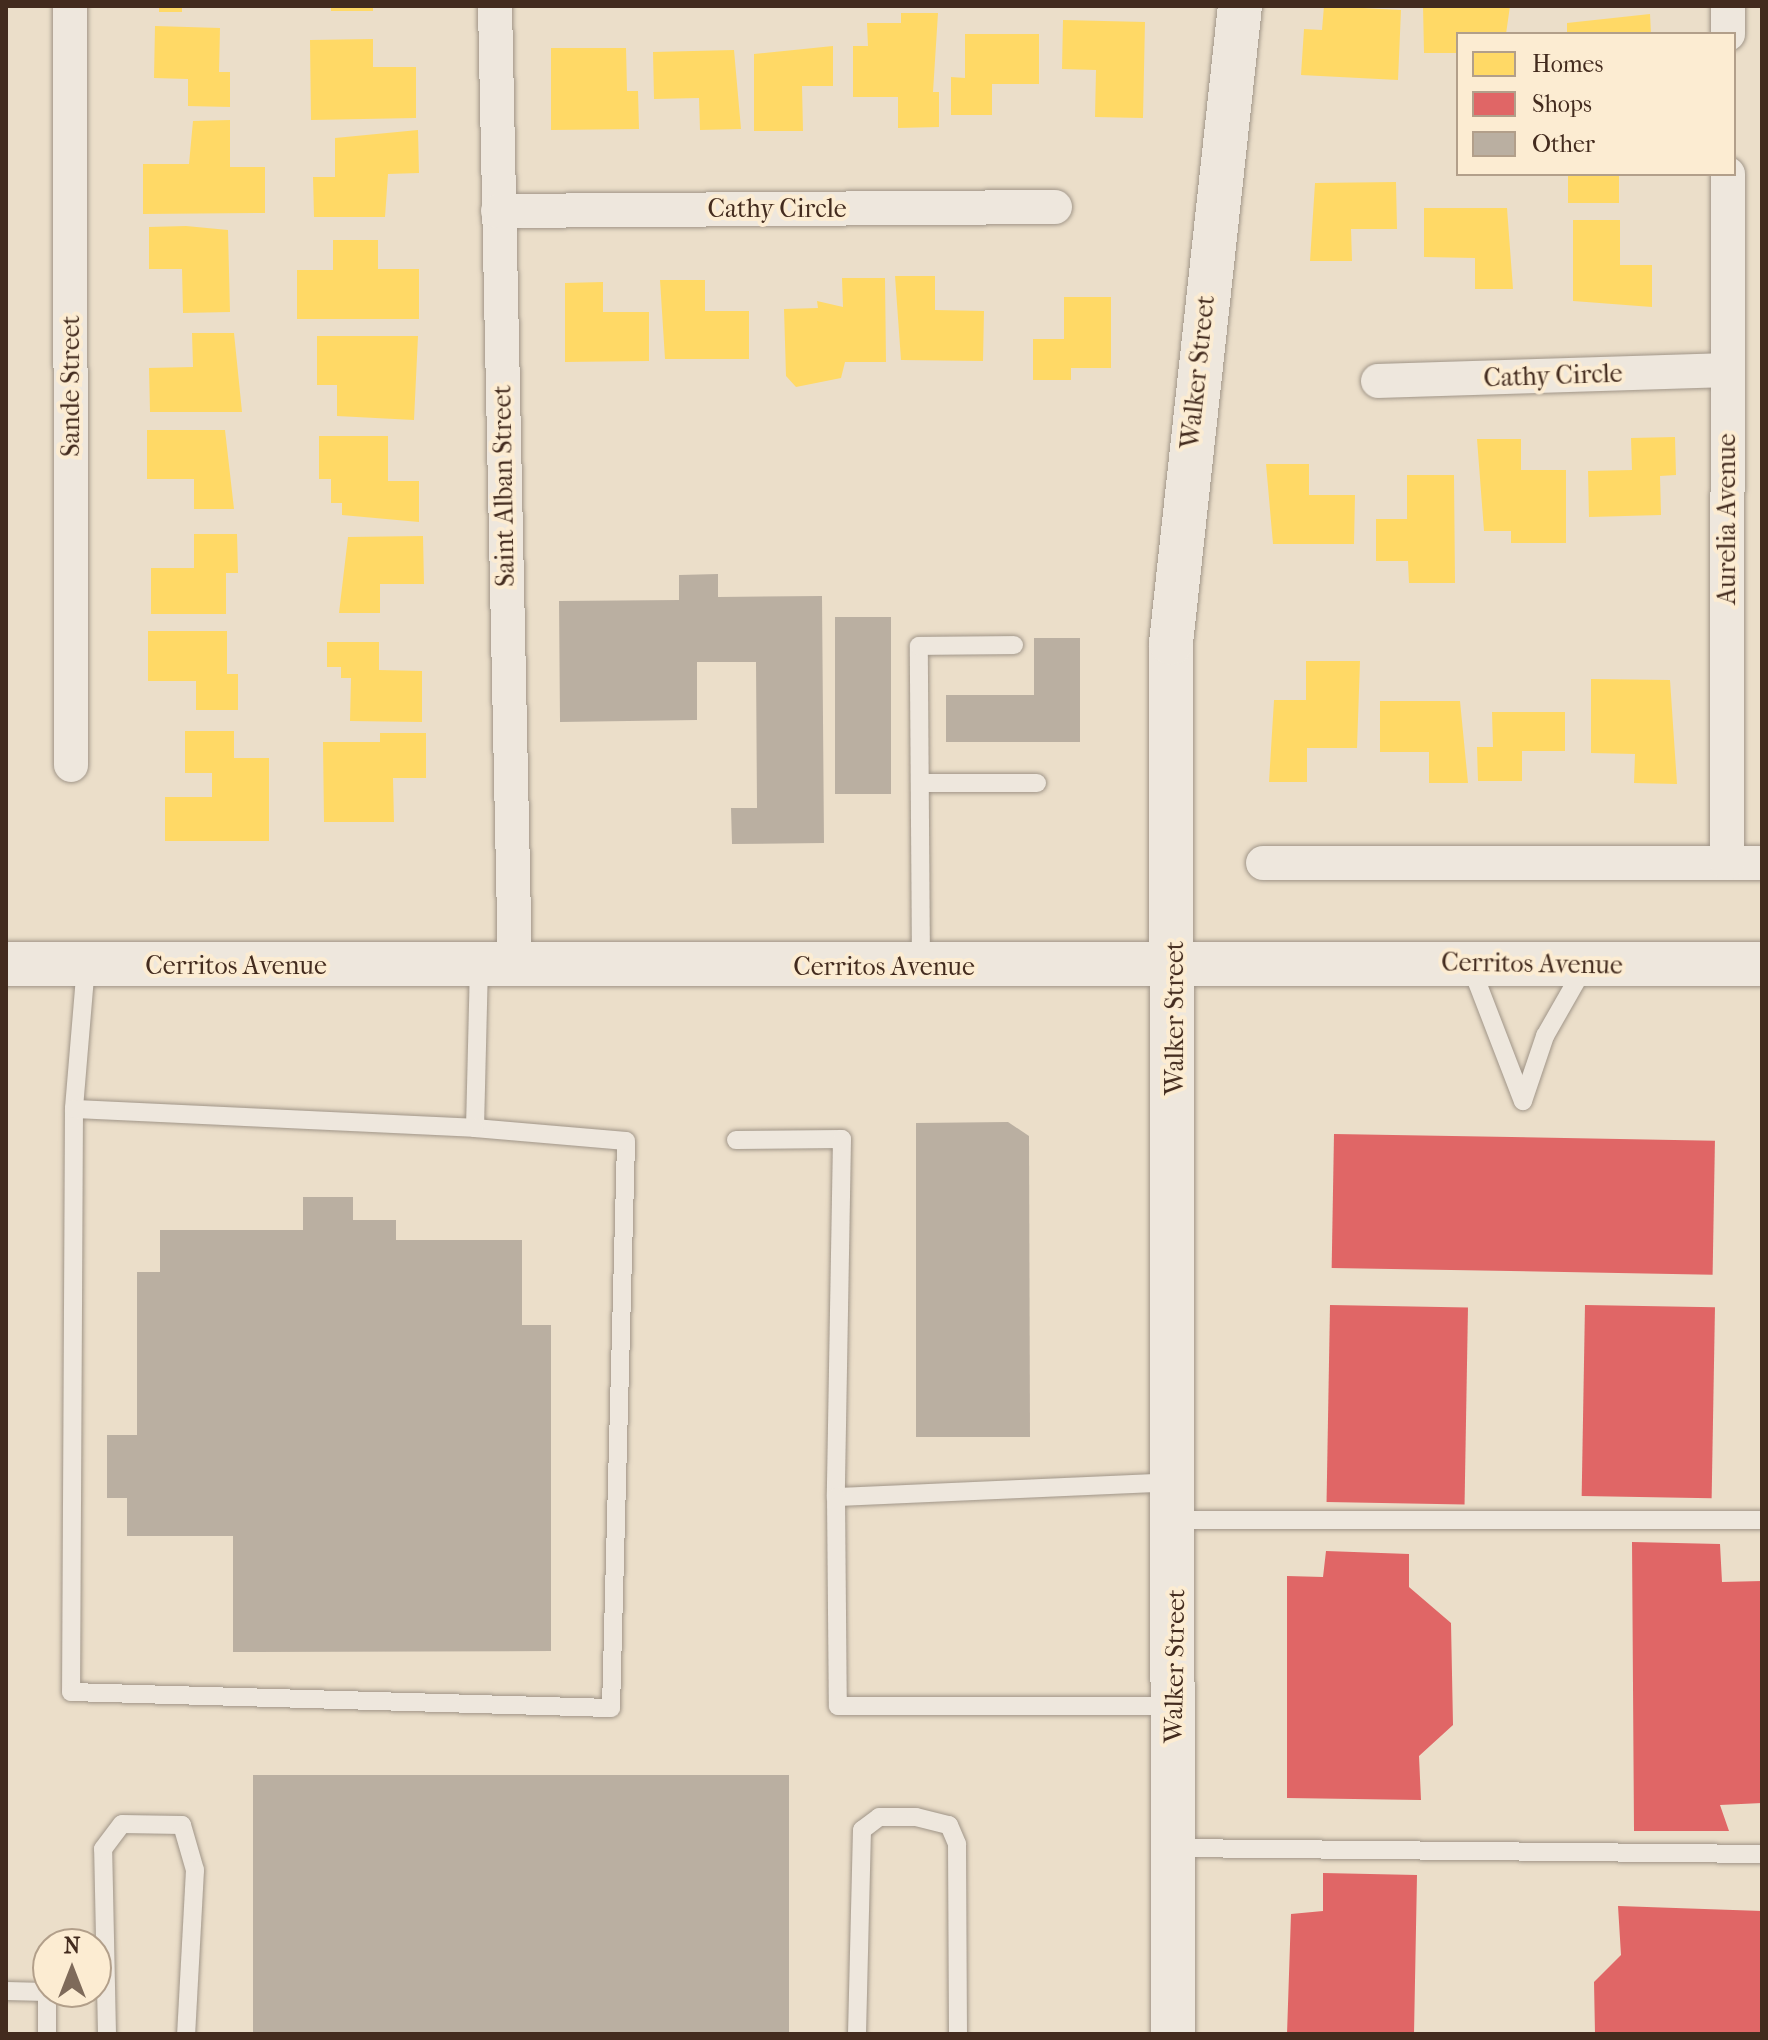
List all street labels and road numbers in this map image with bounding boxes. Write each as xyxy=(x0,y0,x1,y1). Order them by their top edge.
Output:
street label: Cathy Circle xyxy=(707,193,847,225)
street label: Walker Street xyxy=(1174,294,1222,450)
street label: Sande Street xyxy=(55,315,87,457)
street label: Cathy Circle xyxy=(1483,358,1623,394)
street label: Saint Alban Street xyxy=(487,385,521,587)
street label: Aurelia Avenue xyxy=(1711,433,1743,605)
street label: Walker Street xyxy=(1159,941,1191,1095)
street label: Cerritos Avenue xyxy=(1441,947,1623,981)
street label: Cerritos Avenue xyxy=(145,950,327,982)
street label: Cerritos Avenue xyxy=(793,951,975,983)
street label: Walker Street xyxy=(1158,1589,1192,1743)

